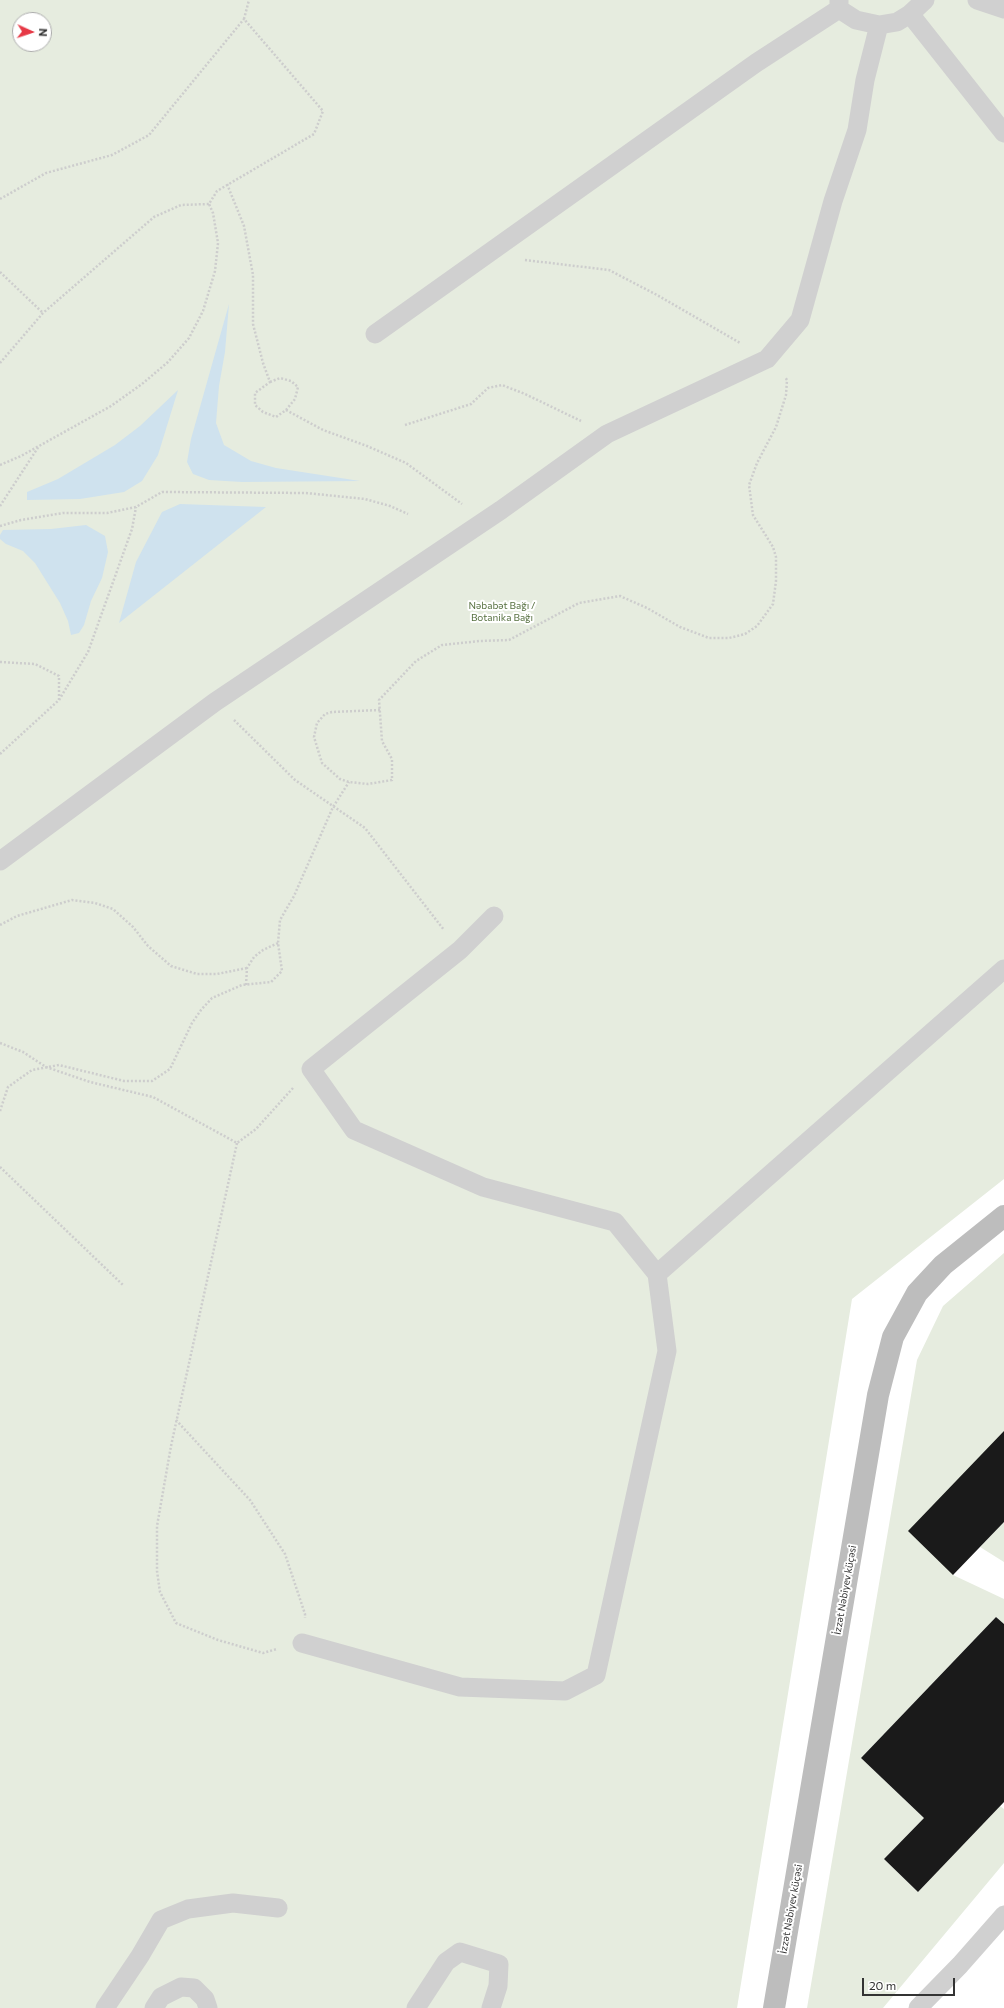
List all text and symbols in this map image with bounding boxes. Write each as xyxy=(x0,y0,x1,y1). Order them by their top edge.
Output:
north arrow xyxy=(12,12,52,52)
text: N xyxy=(37,28,50,37)
park label: Nəbabət Bağı / Botanika Bağı xyxy=(468,600,536,624)
street label: İzzət Nəbiyev küçəsi xyxy=(831,1544,859,1636)
street label: İzzət Nəbiyev küçəsi xyxy=(777,1863,805,1955)
scale bar xyxy=(864,1970,957,1996)
text: 20 m xyxy=(869,1978,896,1992)

